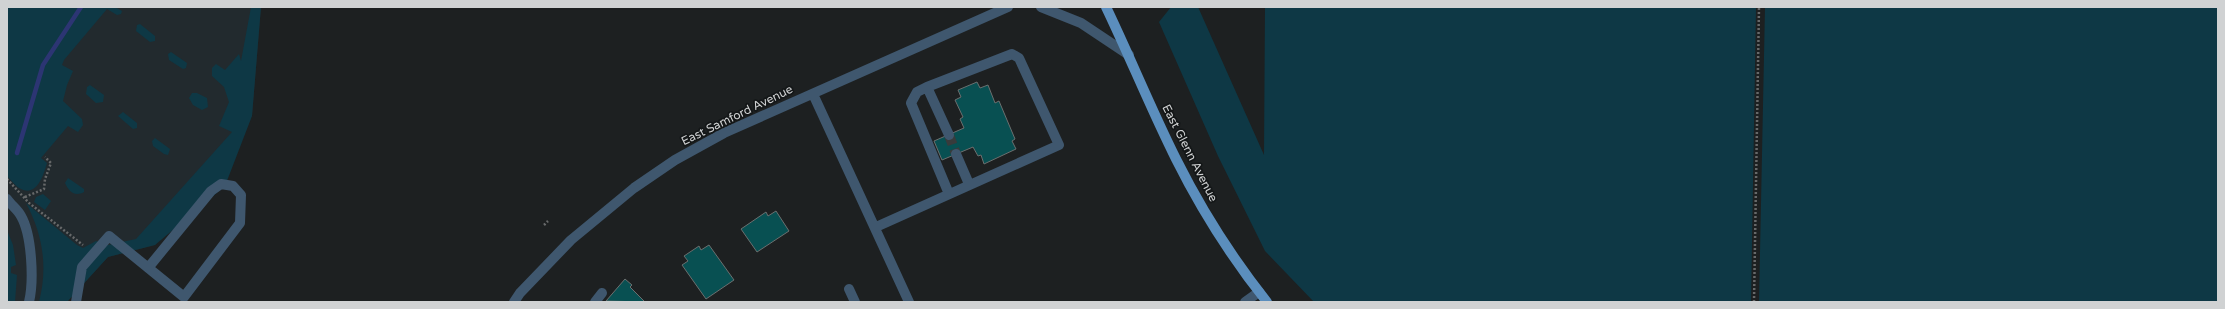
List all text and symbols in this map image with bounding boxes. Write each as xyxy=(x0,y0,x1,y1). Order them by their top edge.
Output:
street label: East Samford Avenue xyxy=(679,82,795,148)
street label: East Glenn Avenue xyxy=(1159,102,1221,204)

